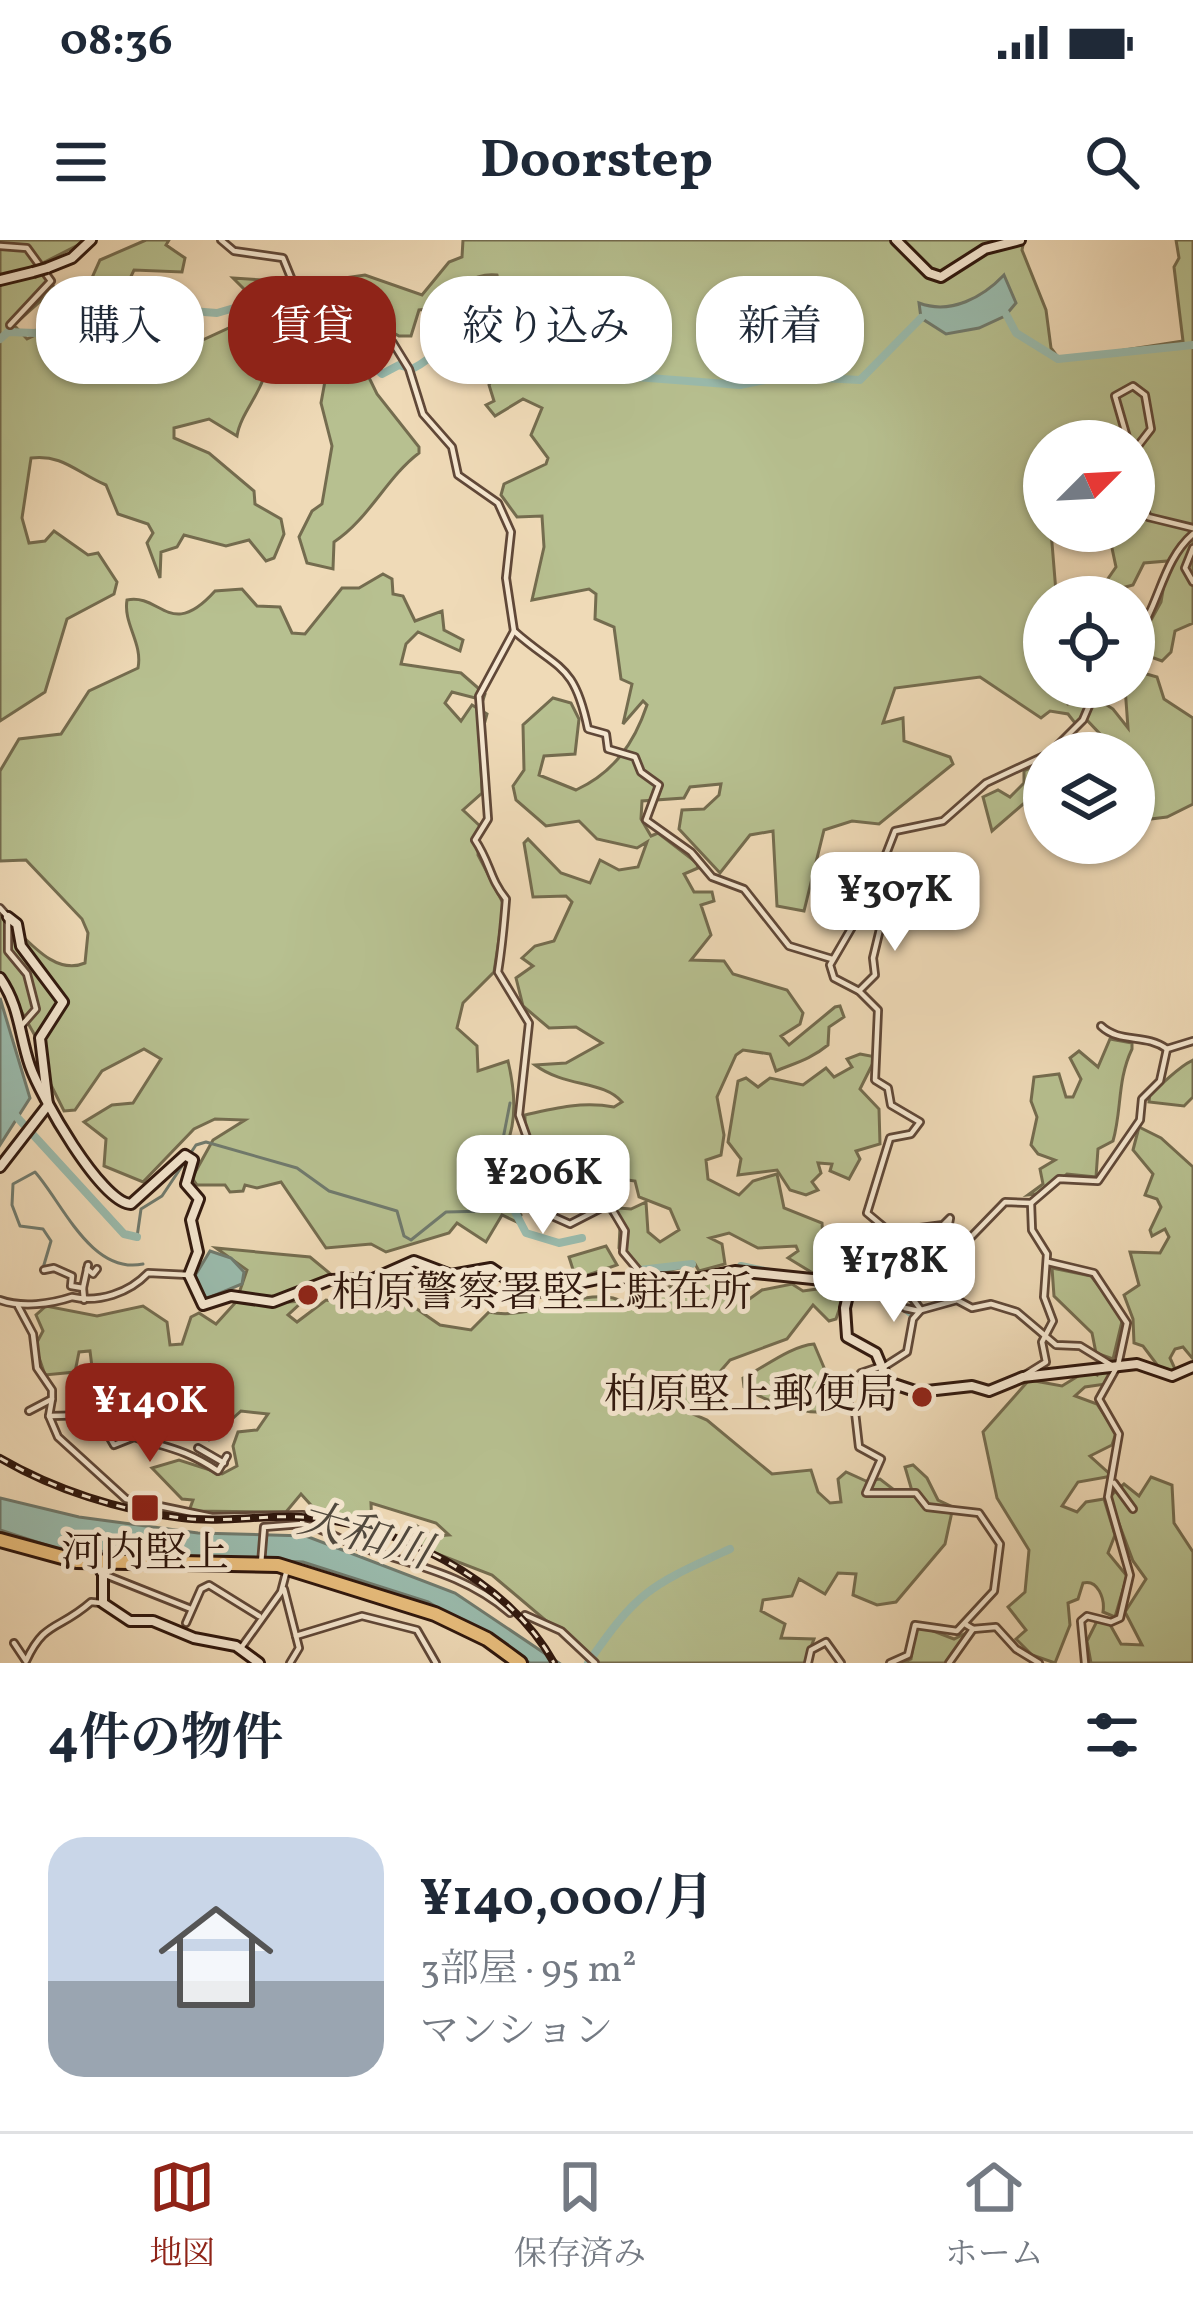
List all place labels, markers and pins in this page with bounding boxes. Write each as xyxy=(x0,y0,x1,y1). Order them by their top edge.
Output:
pin: ¥307K xyxy=(811,852,979,954)
pin: ¥206K xyxy=(459,1135,627,1237)
pin: ¥178K xyxy=(810,1223,978,1325)
place label: 柏原警察署堅上駐在所 xyxy=(332,1266,752,1325)
marker: 柏原警察署堅上駐在所 xyxy=(295,1282,321,1308)
pin: ¥140K xyxy=(66,1363,234,1465)
place label: 柏原堅上郵便局 xyxy=(604,1368,898,1427)
marker: 柏原堅上郵便局 xyxy=(909,1384,935,1410)
marker: 河内堅上 xyxy=(129,1492,161,1524)
place label: 河内堅上 xyxy=(61,1526,229,1585)

